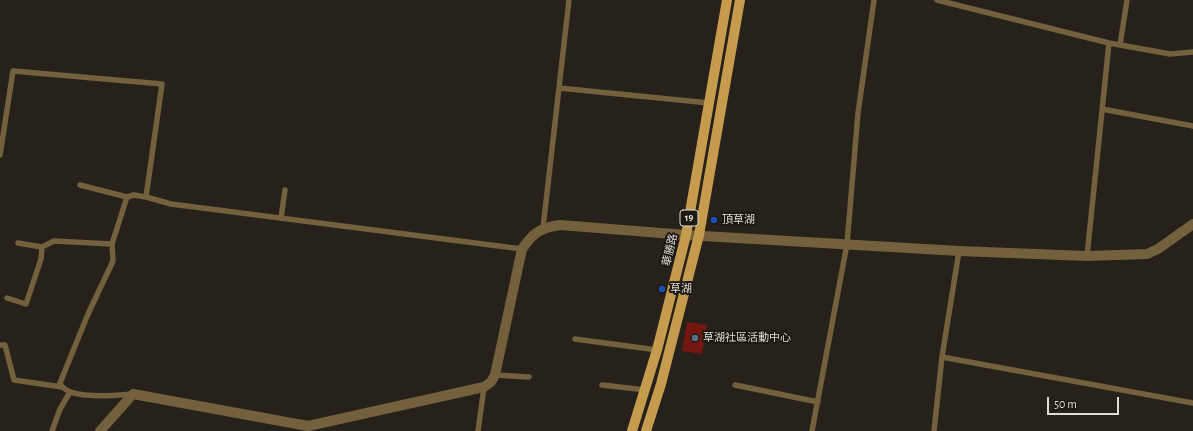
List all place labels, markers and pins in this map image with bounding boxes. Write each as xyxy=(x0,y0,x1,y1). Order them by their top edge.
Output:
place label: 頂草湖 xyxy=(722,213,755,227)
marker: 頂草湖 xyxy=(709,215,719,225)
place label: 草湖 xyxy=(670,282,692,296)
marker: 草湖 xyxy=(657,284,667,294)
place label: 草湖社區活動中心 xyxy=(703,331,791,345)
marker: 草湖社區活動中心 xyxy=(690,333,700,343)

